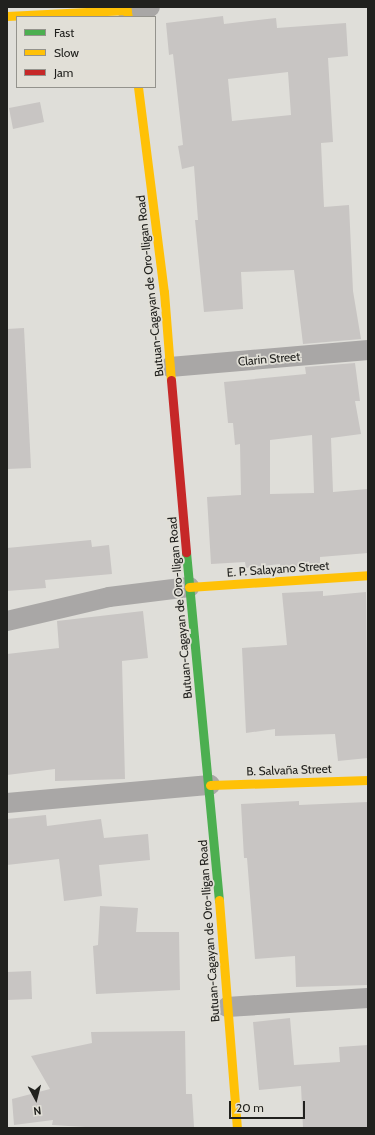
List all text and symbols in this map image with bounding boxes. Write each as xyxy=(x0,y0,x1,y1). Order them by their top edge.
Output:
legend xyxy=(16,16,156,88)
text: Fast xyxy=(54,25,74,40)
text: Slow xyxy=(54,45,79,60)
text: Jam xyxy=(54,65,73,80)
street label: Butuan-Cagayan de Oro-Iligan Road xyxy=(133,194,167,378)
street label: Clarin Street xyxy=(237,349,301,369)
street label: Butuan-Cagayan de Oro-Iligan Road xyxy=(165,516,195,700)
street label: E. P. Salayano Street xyxy=(226,558,330,580)
street label: B. Salvaña Street xyxy=(246,761,332,779)
street label: Butuan-Cagayan de Oro-Iligan Road xyxy=(195,839,223,1023)
north arrow xyxy=(16,1079,56,1119)
scale bar xyxy=(231,1093,307,1119)
text: 20 m xyxy=(236,1100,264,1115)
text: N xyxy=(33,1103,42,1118)

